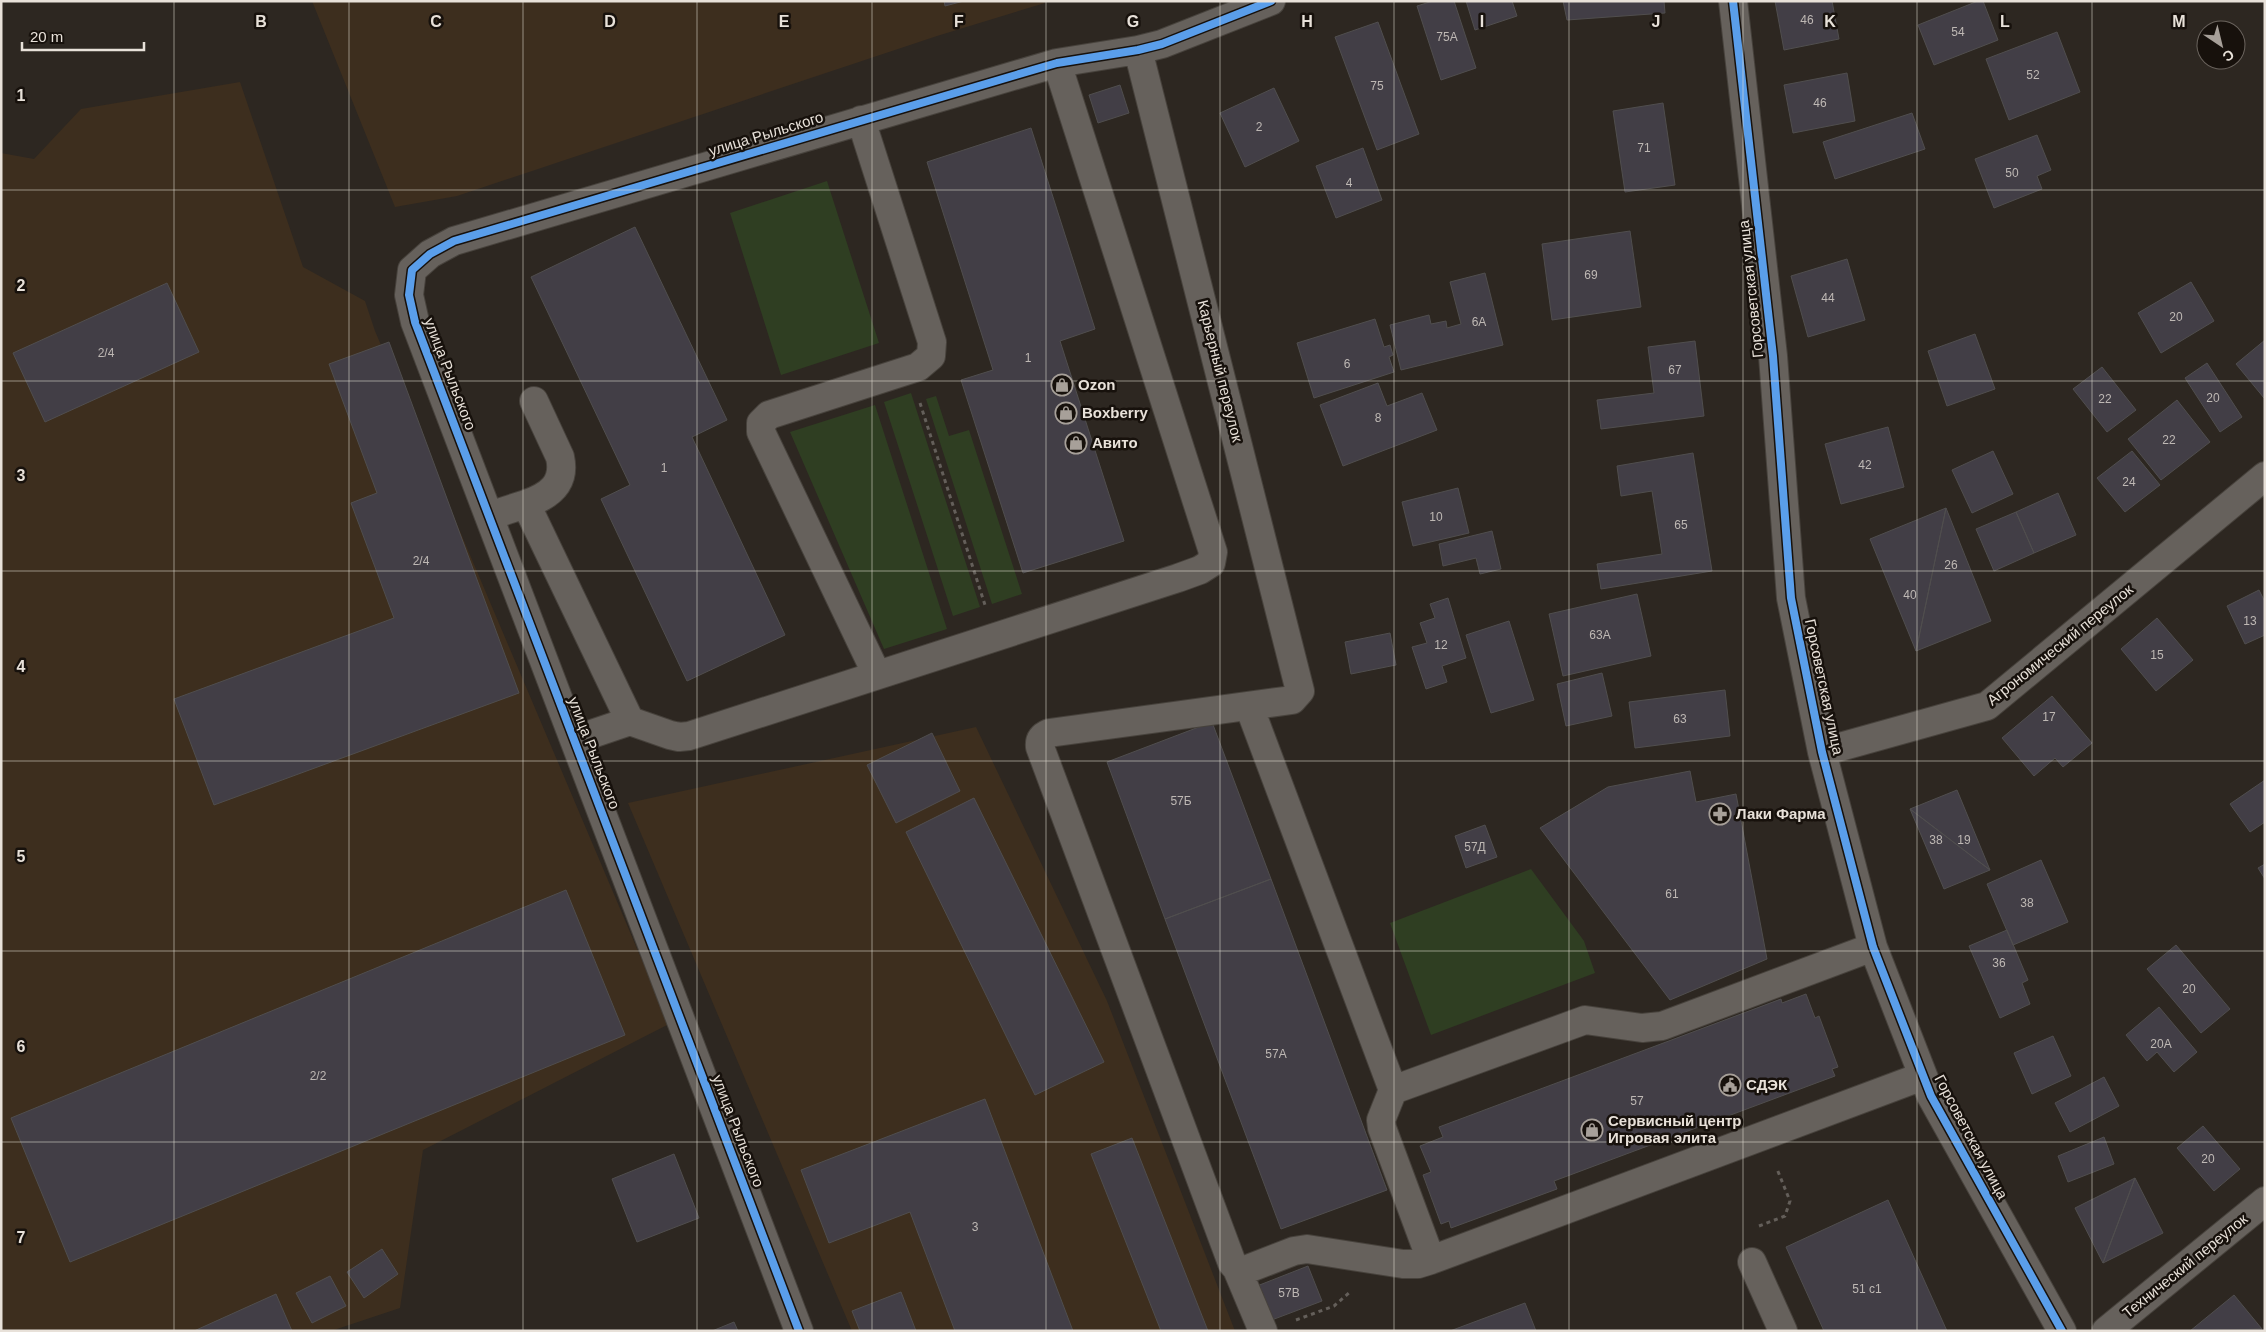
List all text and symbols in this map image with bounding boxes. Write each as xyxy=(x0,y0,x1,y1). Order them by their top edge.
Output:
text: B xyxy=(255,13,267,30)
text: C xyxy=(430,13,442,30)
text: D xyxy=(604,13,616,30)
text: E xyxy=(779,13,790,30)
text: F xyxy=(954,13,964,30)
text: G xyxy=(1127,13,1139,30)
text: H xyxy=(1301,13,1313,30)
text: I xyxy=(1480,13,1484,30)
text: J xyxy=(1652,13,1660,30)
house number: 46 xyxy=(1800,13,1814,27)
text: K xyxy=(1824,13,1836,30)
text: L xyxy=(2000,13,2010,30)
text: M xyxy=(2172,13,2186,30)
scale bar xyxy=(22,20,145,52)
north arrow xyxy=(2196,20,2246,70)
house number: 54 xyxy=(1951,25,1965,39)
text: 20 m xyxy=(30,28,63,45)
house number: 75А xyxy=(1436,30,1458,44)
text: С xyxy=(2220,46,2237,65)
house number: 52 xyxy=(2026,68,2040,82)
house number: 75 xyxy=(1370,79,1384,93)
text: 1 xyxy=(17,87,26,104)
house number: 46 xyxy=(1813,96,1827,110)
street label: улица Рыльского xyxy=(707,108,825,159)
house number: 2 xyxy=(1256,120,1263,134)
house number: 71 xyxy=(1637,141,1651,155)
house number: 50 xyxy=(2005,166,2019,180)
house number: 4 xyxy=(1346,176,1353,190)
street label: Горсоветская улица xyxy=(1735,219,1766,359)
house number: 69 xyxy=(1584,268,1598,282)
text: 2 xyxy=(17,277,26,294)
house number: 44 xyxy=(1821,291,1835,305)
street label: Карьерный переулок xyxy=(1195,298,1246,444)
house number: 20 xyxy=(2169,310,2183,324)
street label: улица Рыльского xyxy=(421,315,480,432)
house number: 6А xyxy=(1472,315,1486,329)
house number: 2/4 xyxy=(98,346,115,360)
house number: 1 xyxy=(1025,351,1032,365)
house number: 6 xyxy=(1344,357,1351,371)
house number: 67 xyxy=(1668,363,1682,377)
shop icon: Ozon xyxy=(1050,373,1074,397)
place label: Ozon xyxy=(1078,376,1116,393)
house number: 20 xyxy=(2206,391,2220,405)
house number: 22 xyxy=(2098,392,2112,406)
shop icon: Boxberry xyxy=(1054,401,1078,425)
place label: Boxberry xyxy=(1082,404,1149,421)
house number: 8 xyxy=(1375,411,1382,425)
shop icon: Авито xyxy=(1064,431,1088,455)
house number: 22 xyxy=(2162,433,2176,447)
place label: Авито xyxy=(1092,434,1138,451)
house number: 42 xyxy=(1858,458,1872,472)
house number: 1 xyxy=(661,461,668,475)
text: 3 xyxy=(17,467,26,484)
house number: 24 xyxy=(2122,475,2136,489)
house number: 10 xyxy=(1429,510,1443,524)
house number: 65 xyxy=(1674,518,1688,532)
house number: 2/4 xyxy=(413,554,430,568)
house number: 26 xyxy=(1944,558,1958,572)
street label: Агрономический переулок xyxy=(1983,580,2136,709)
house number: 40 xyxy=(1903,588,1917,602)
house number: 13 xyxy=(2243,614,2257,628)
street label: Горсоветская улица xyxy=(1802,617,1847,757)
house number: 63А xyxy=(1589,628,1611,642)
house number: 12 xyxy=(1434,638,1448,652)
house number: 15 xyxy=(2150,648,2164,662)
text: 4 xyxy=(17,658,26,675)
street label: улица Рыльского xyxy=(565,694,624,811)
house number: 17 xyxy=(2042,710,2056,724)
house number: 63 xyxy=(1673,712,1687,726)
house number: 57Б xyxy=(1170,794,1192,808)
pharmacy icon: Лаки Фарма xyxy=(1708,802,1732,826)
place label: Лаки Фарма xyxy=(1736,805,1826,822)
house number: 38 xyxy=(1929,833,1943,847)
house number: 19 xyxy=(1957,833,1971,847)
house number: 57Д xyxy=(1464,840,1486,854)
text: 5 xyxy=(17,848,26,865)
house number: 61 xyxy=(1665,887,1679,901)
house number: 38 xyxy=(2020,896,2034,910)
house number: 36 xyxy=(1992,956,2006,970)
house number: 20 xyxy=(2182,982,2196,996)
house number: 20А xyxy=(2150,1037,2172,1051)
text: 6 xyxy=(17,1038,26,1055)
house number: 57А xyxy=(1265,1047,1287,1061)
house number: 2/2 xyxy=(310,1069,327,1083)
street label: улица Рыльского xyxy=(709,1072,768,1189)
street label: Горсоветская улица xyxy=(1931,1072,2012,1202)
public building icon: СДЭК xyxy=(1718,1073,1742,1097)
place label: СДЭК xyxy=(1746,1076,1788,1093)
house number: 57 xyxy=(1630,1094,1644,1108)
place label: Сервисный центр Игровая элита xyxy=(1608,1112,1742,1146)
shop icon: Сервисный центр Игровая элита xyxy=(1580,1118,1604,1142)
house number: 20 xyxy=(2201,1152,2215,1166)
street label: Технический переулок xyxy=(2119,1210,2251,1321)
house number: 3 xyxy=(972,1220,979,1234)
text: 7 xyxy=(17,1229,26,1246)
house number: 51 с1 xyxy=(1852,1282,1882,1296)
house number: 57В xyxy=(1278,1286,1300,1300)

